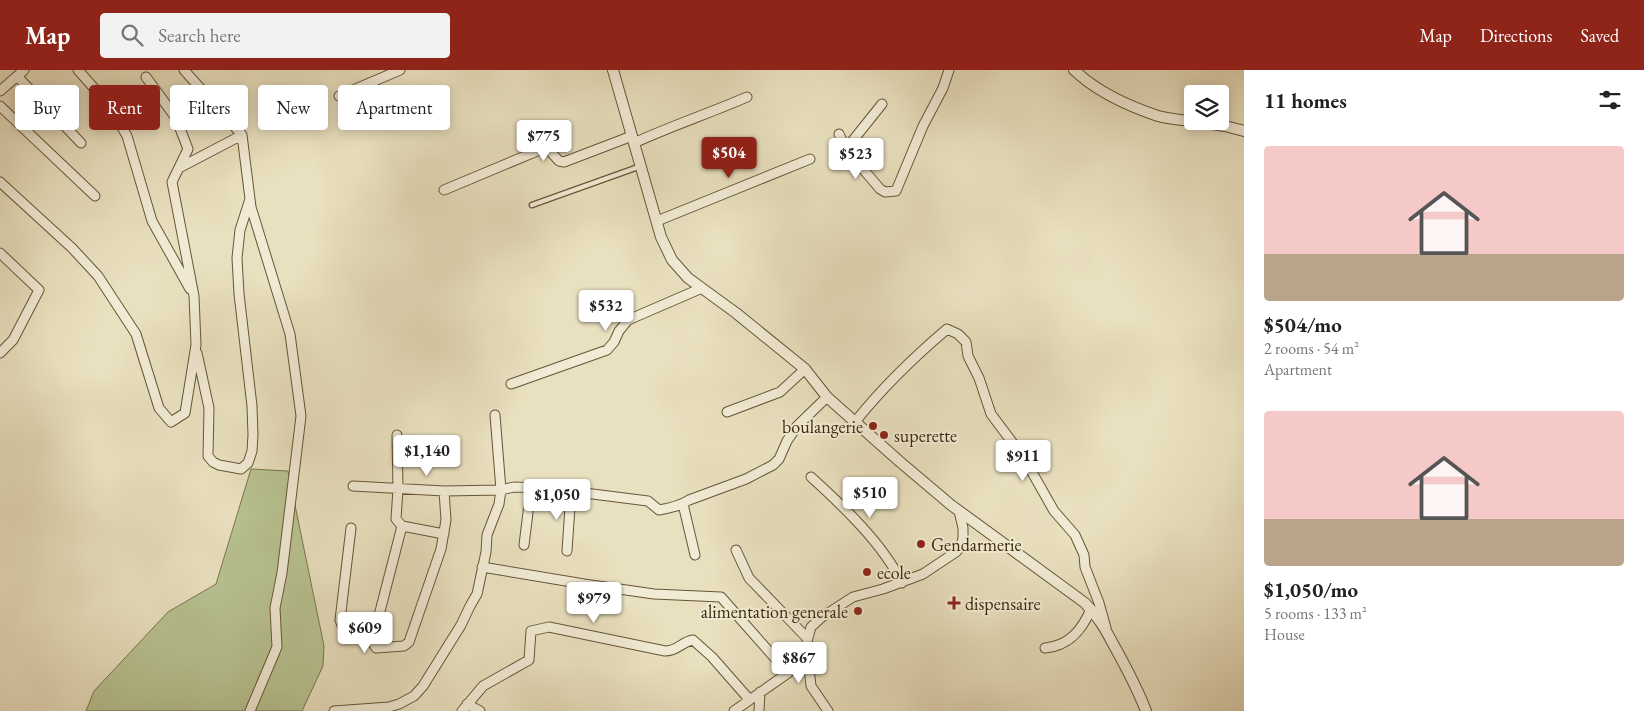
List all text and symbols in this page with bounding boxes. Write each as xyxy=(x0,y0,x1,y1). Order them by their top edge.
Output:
search box xyxy=(100,13,450,58)
text: Map xyxy=(25,20,70,51)
icon: search xyxy=(118,21,146,49)
text: Search here xyxy=(158,23,241,48)
text: Map xyxy=(1420,24,1452,47)
text: Directions xyxy=(1480,24,1552,47)
text: Saved xyxy=(1580,24,1619,47)
chip: Buy xyxy=(15,85,79,130)
chip: Rent xyxy=(89,85,160,130)
chip: Filters xyxy=(170,85,248,130)
chip: New xyxy=(258,85,328,130)
chip: Apartment xyxy=(338,85,450,130)
map controls xyxy=(1184,85,1229,130)
button: layers xyxy=(1184,85,1229,130)
icon: filters xyxy=(1596,86,1624,114)
text: 11 homes xyxy=(1264,87,1347,114)
pin: $775 xyxy=(514,119,574,162)
text: $775 xyxy=(528,125,560,146)
pin: $504 xyxy=(699,136,759,179)
pin: $523 xyxy=(826,138,886,180)
text: $504 xyxy=(713,142,745,163)
text: $523 xyxy=(840,143,872,164)
icon: home xyxy=(1399,178,1489,268)
pin: $532 xyxy=(576,290,636,332)
text: $532 xyxy=(590,295,622,316)
text: $504/mo xyxy=(1264,311,1342,338)
text: 2 rooms · 54 m² xyxy=(1264,338,1359,359)
text: Apartment xyxy=(1264,359,1332,380)
place label: boulangerie xyxy=(782,415,863,438)
marker: boulangerie xyxy=(867,420,879,432)
place label: superette xyxy=(894,424,957,447)
marker: superette xyxy=(878,429,890,441)
pin: $1,140 xyxy=(386,434,468,477)
text: $1,140 xyxy=(404,440,450,461)
pin: $911 xyxy=(993,440,1053,482)
icon: home xyxy=(1399,443,1489,533)
text: $911 xyxy=(1007,445,1039,466)
pin: $510 xyxy=(840,476,900,519)
pin: $1,050 xyxy=(516,478,598,521)
text: $510 xyxy=(854,482,886,503)
text: $1,050 xyxy=(534,484,580,505)
place label: Gendarmerie xyxy=(931,533,1021,556)
marker: Gendarmerie xyxy=(915,538,927,550)
place label: ecole xyxy=(877,561,911,584)
marker: ecole xyxy=(861,566,873,578)
text: $1,050/mo xyxy=(1264,576,1358,603)
pin: $979 xyxy=(564,582,624,624)
text: $979 xyxy=(578,587,610,608)
place label: dispensaire xyxy=(965,592,1041,615)
marker: dispensaire xyxy=(947,596,961,610)
place label: alimentation generale xyxy=(701,600,848,623)
text: 5 rooms · 133 m² xyxy=(1264,603,1367,624)
marker: alimentation generale xyxy=(852,605,864,617)
pin: $609 xyxy=(335,612,395,654)
text: $609 xyxy=(349,617,381,638)
text: House xyxy=(1264,624,1305,645)
pin: $867 xyxy=(769,642,829,684)
text: $867 xyxy=(783,647,815,668)

